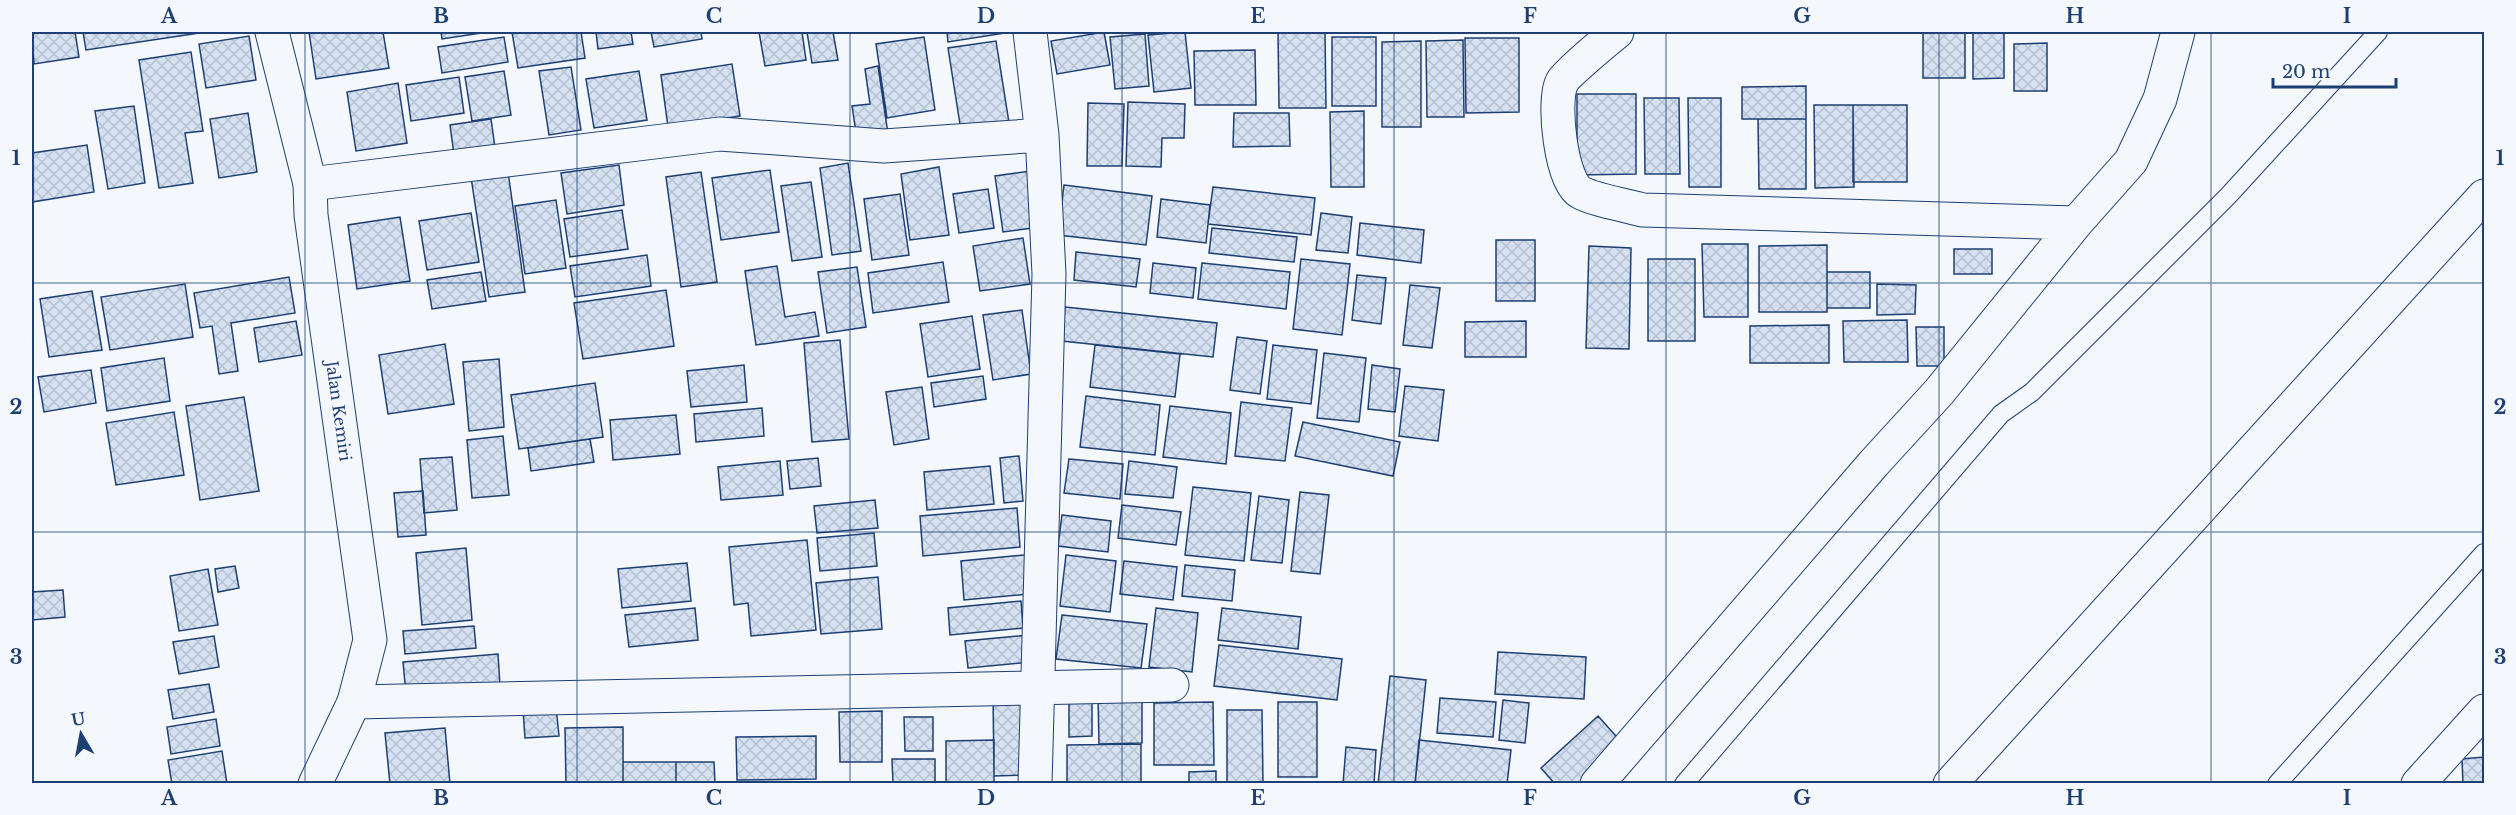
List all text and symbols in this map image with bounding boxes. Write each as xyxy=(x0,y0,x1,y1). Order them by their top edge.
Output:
text: A xyxy=(160,4,178,28)
text: B xyxy=(433,4,449,28)
text: C xyxy=(706,4,722,28)
text: D xyxy=(977,4,995,28)
text: E xyxy=(1250,4,1266,28)
text: F xyxy=(1523,4,1537,28)
text: G xyxy=(1793,4,1811,28)
text: H xyxy=(2066,4,2085,28)
text: I xyxy=(2343,4,2351,28)
scale bar xyxy=(2273,51,2396,89)
text: 20 m xyxy=(2282,61,2330,83)
text: 1 xyxy=(12,146,21,170)
text: 1 xyxy=(2496,146,2505,170)
street label: Jalan Kemiri xyxy=(322,357,356,463)
text: 2 xyxy=(9,395,23,419)
text: 2 xyxy=(2493,395,2507,419)
text: 3 xyxy=(10,645,22,669)
text: 3 xyxy=(2494,645,2506,669)
north arrow xyxy=(51,704,111,764)
text: U xyxy=(70,708,87,730)
text: A xyxy=(160,786,178,810)
text: B xyxy=(433,786,449,810)
text: C xyxy=(706,786,722,810)
text: D xyxy=(977,786,995,810)
text: E xyxy=(1250,786,1266,810)
text: F xyxy=(1523,786,1537,810)
text: G xyxy=(1793,786,1811,810)
text: H xyxy=(2066,786,2085,810)
text: I xyxy=(2343,786,2351,810)

